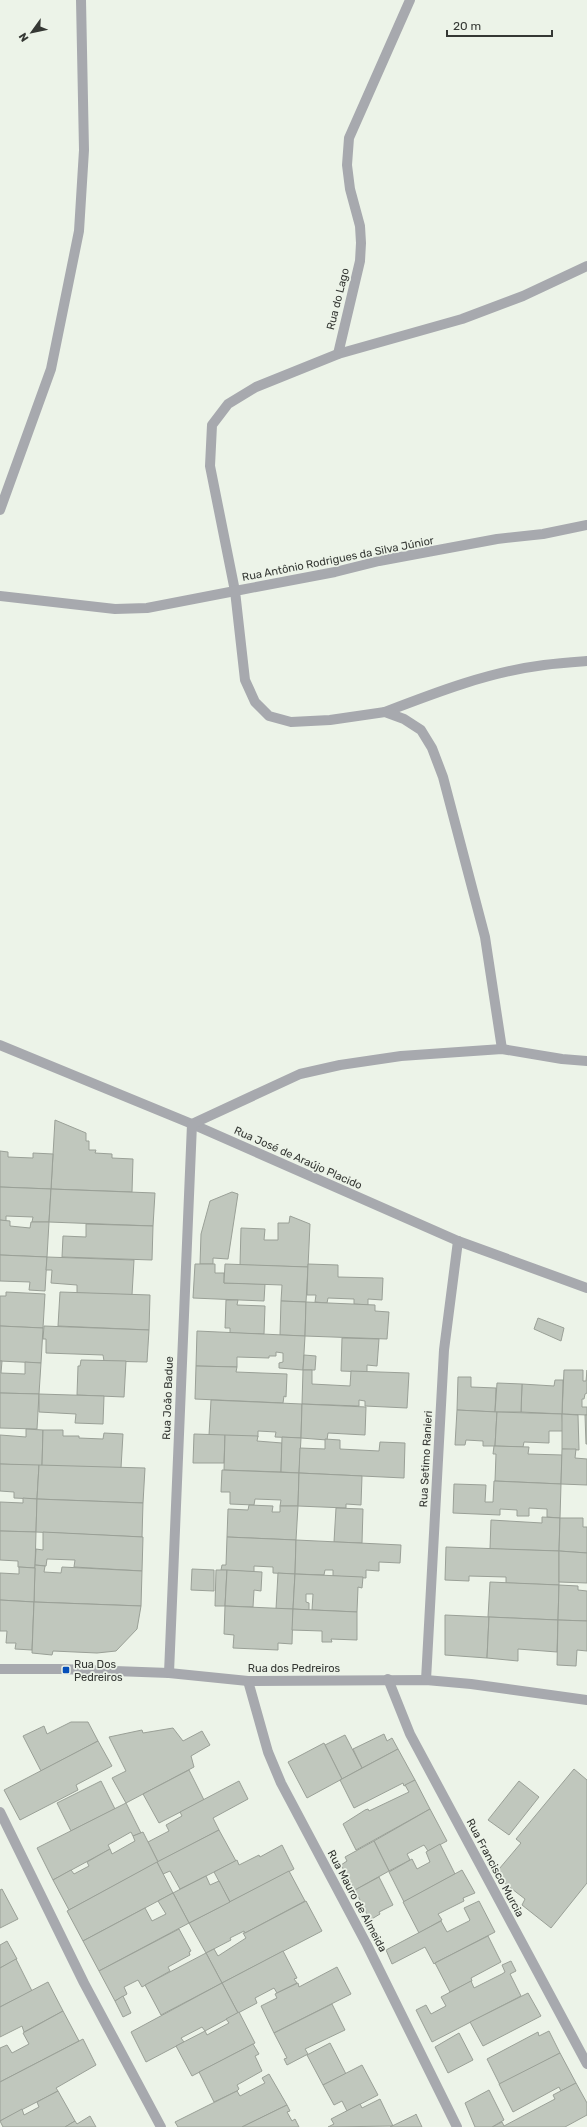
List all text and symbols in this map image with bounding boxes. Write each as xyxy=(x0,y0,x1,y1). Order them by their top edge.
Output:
north arrow xyxy=(12,12,52,52)
scale bar xyxy=(447,12,552,38)
text: 20 m xyxy=(453,19,481,33)
text: N xyxy=(16,30,32,44)
street label: Rua do Lago xyxy=(324,267,352,331)
street label: Rua Antônio Rodrigues da Silva Júnior xyxy=(241,534,436,584)
street label: Rua José de Araújo Placido xyxy=(232,1124,364,1192)
street label: Rua João Badue xyxy=(160,1356,176,1440)
street label: Rua Setimo Ranieri xyxy=(417,1410,435,1508)
place label: Rua Dos Pedreiros xyxy=(74,1658,123,1684)
street label: Rua dos Pedreiros xyxy=(248,1662,341,1675)
marker: Rua Dos Pedreiros xyxy=(61,1665,71,1675)
street label: Rua Francisco Murcia xyxy=(464,1817,526,1919)
street label: Rua Mauro de Almeida xyxy=(325,1848,389,1954)

